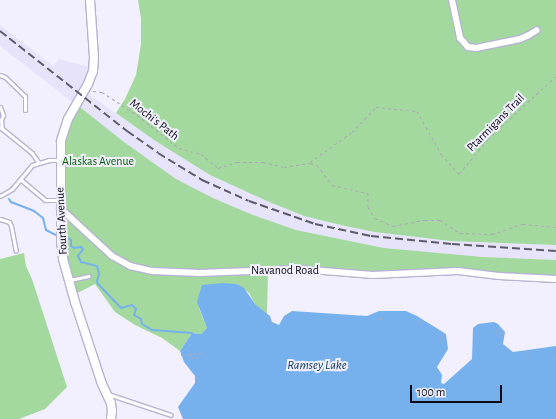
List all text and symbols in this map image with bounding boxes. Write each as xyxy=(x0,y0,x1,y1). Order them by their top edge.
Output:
street label: Ptarmigans Trail xyxy=(464,91,528,155)
street label: Mochi's Path xyxy=(126,96,182,144)
park label: Alaskas Avenue xyxy=(62,155,134,169)
street label: Fourth Avenue xyxy=(53,187,71,255)
street label: Navanod Road xyxy=(251,264,319,278)
water label: Ramsey Lake xyxy=(287,358,347,374)
scale bar xyxy=(412,377,504,403)
text: 100 m xyxy=(417,386,445,398)

